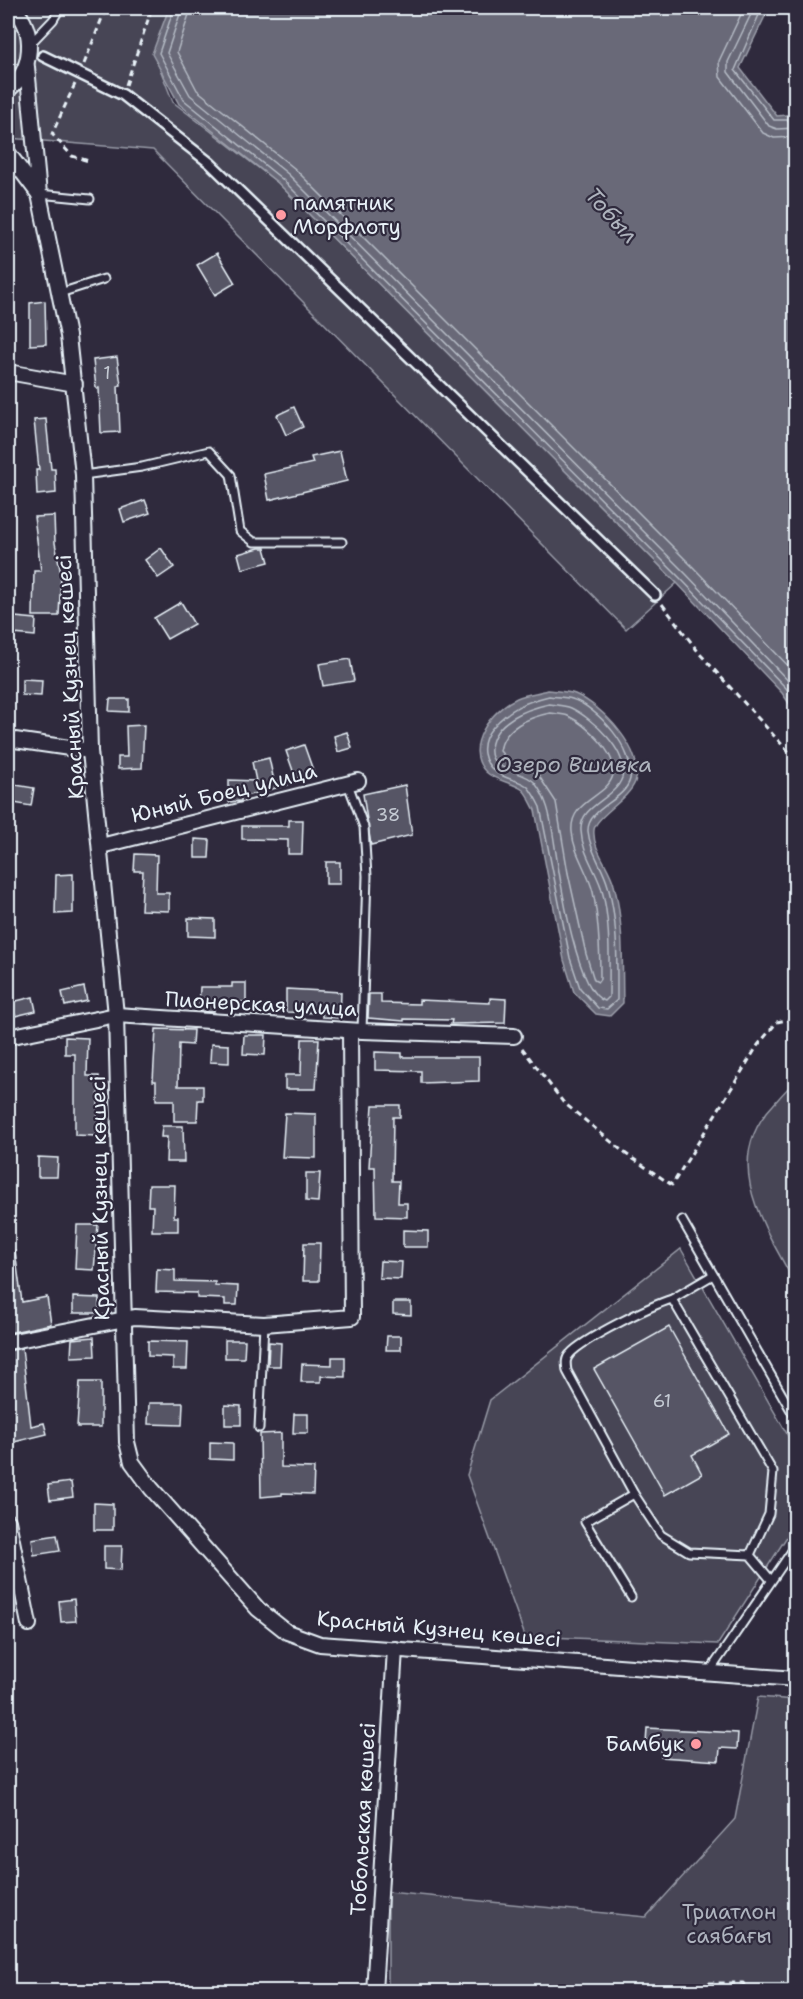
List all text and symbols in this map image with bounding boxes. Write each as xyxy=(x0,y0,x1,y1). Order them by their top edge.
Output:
water label: Тобыл xyxy=(579,181,645,250)
place label: памятник Морфлоту xyxy=(293,189,401,241)
marker: памятник Морфлоту xyxy=(274,208,288,222)
house number: 1 xyxy=(103,361,111,385)
street label: Красный Кузнец көшесі xyxy=(50,554,90,800)
water label: Озеро Вшивка xyxy=(496,750,652,779)
street label: Юный Боец улица xyxy=(128,756,320,830)
house number: 38 xyxy=(376,803,400,827)
street label: Пионерская улица xyxy=(164,985,358,1023)
street label: Красный Кузнец көшесі xyxy=(84,1075,116,1321)
house number: 61 xyxy=(653,1389,671,1413)
street label: Красный Кузнец көшесі xyxy=(316,1604,562,1654)
street label: Тобольская көшесі xyxy=(344,1722,382,1916)
place label: Бамбук xyxy=(605,1730,684,1758)
marker: Бамбук xyxy=(689,1737,703,1751)
park label: Триатлон саябағы xyxy=(682,1898,776,1950)

